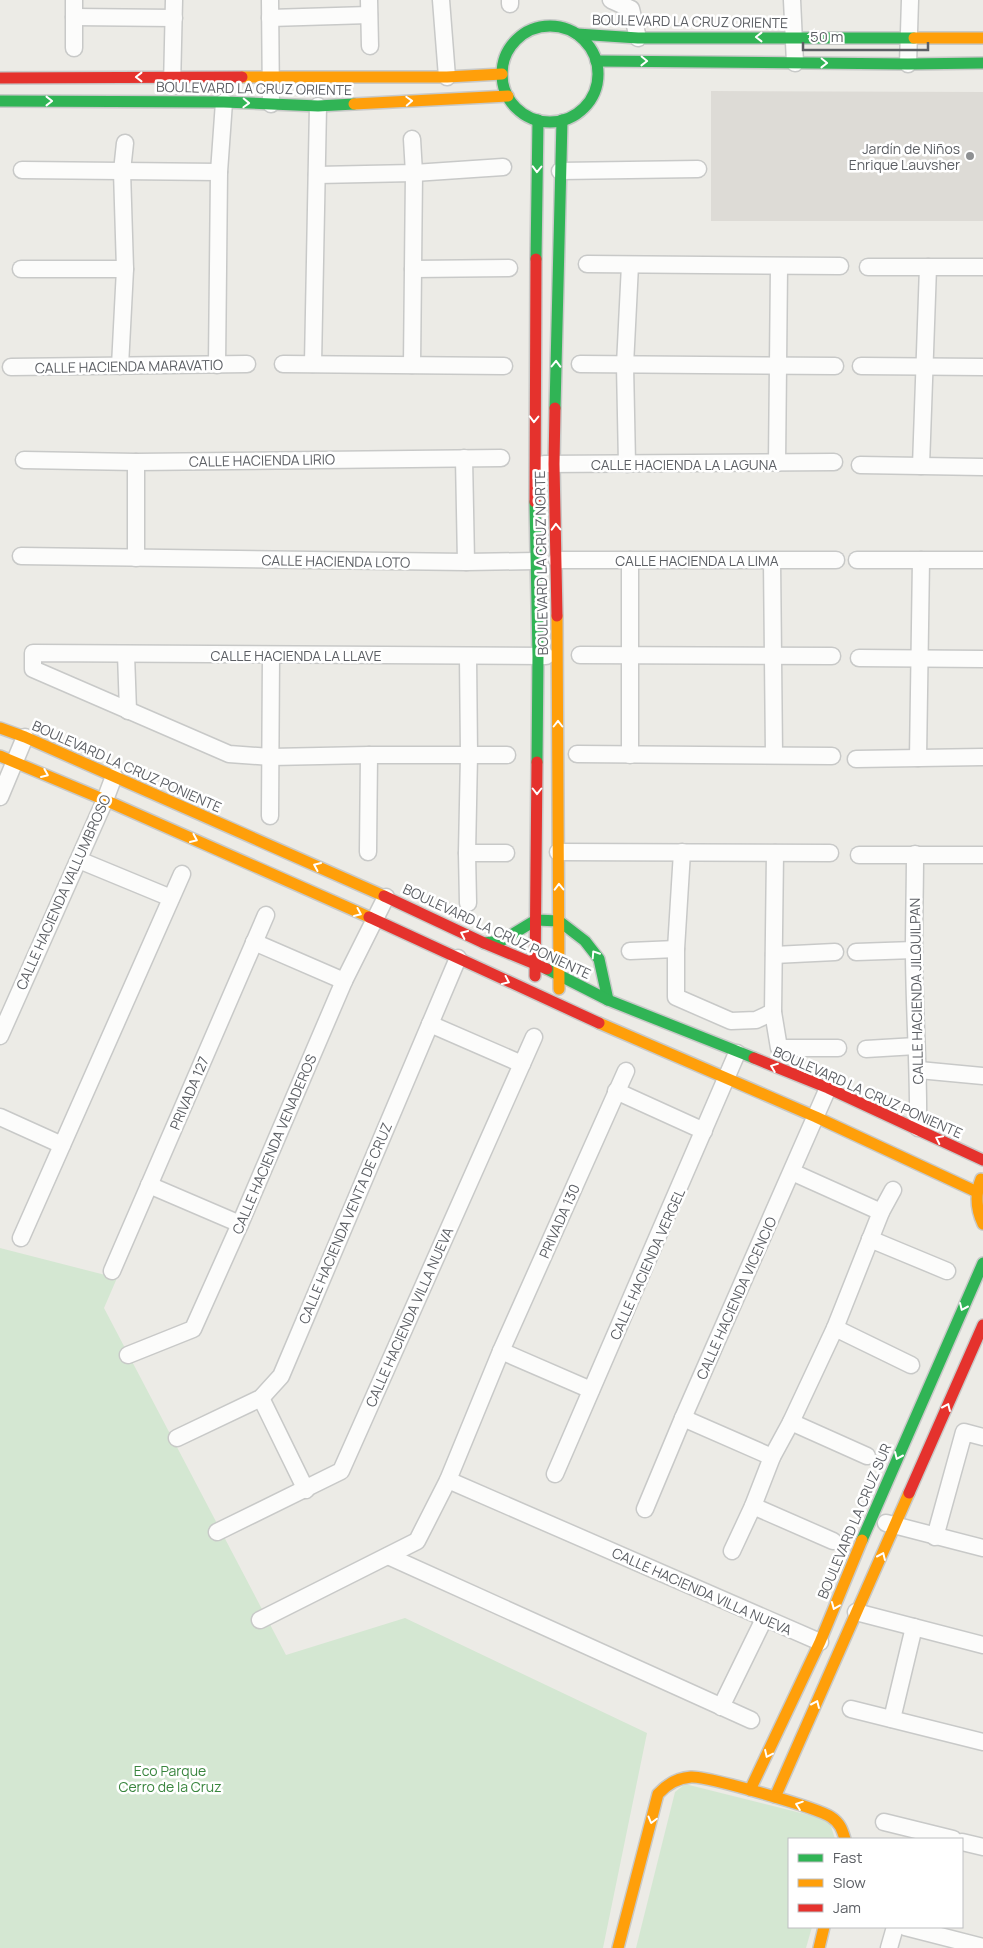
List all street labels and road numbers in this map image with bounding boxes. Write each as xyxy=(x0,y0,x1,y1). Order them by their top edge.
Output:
street label: BOULEVARD LA CRUZ ORIENTE xyxy=(592,10,788,32)
street label: BOULEVARD LA CRUZ ORIENTE xyxy=(156,77,352,99)
street label: CALLE HACIENDA MARAVATIO xyxy=(35,355,223,377)
street label: CALLE HACIENDA LIRIO xyxy=(189,449,335,471)
street label: CALLE HACIENDA LA LAGUNA xyxy=(591,455,777,474)
street label: BOULEVARD LA CRUZ NORTE xyxy=(530,470,552,656)
street label: CALLE HACIENDA LOTO xyxy=(262,550,410,572)
street label: CALLE HACIENDA LA LIMA xyxy=(615,551,779,570)
street label: CALLE HACIENDA LA LLAVE xyxy=(211,646,381,665)
street label: BOULEVARD LA CRUZ PONIENTE xyxy=(29,716,225,816)
street label: CALLE HACIENDA VALLUMBROSO xyxy=(11,791,115,993)
street label: BOULEVARD LA CRUZ PONIENTE xyxy=(400,879,594,983)
street label: CALLE HACIENDA JILQUILPAN xyxy=(905,897,927,1085)
street label: BOULEVARD LA CRUZ PONIENTE xyxy=(770,1042,966,1142)
street label: CALLE HACIENDA VENADEROS xyxy=(227,1051,321,1237)
street label: PRIVADA 127 xyxy=(165,1053,213,1133)
street label: CALLE HACIENDA VENTA DE CRUZ xyxy=(294,1120,396,1326)
street label: PRIVADA 130 xyxy=(534,1181,584,1261)
street label: CALLE HACIENDA VERGEL xyxy=(605,1185,689,1343)
street label: CALLE HACIENDA VICENCIO xyxy=(691,1214,781,1382)
street label: CALLE HACIENDA VILLA NUEVA xyxy=(361,1224,457,1410)
street label: BOULEVARD LA CRUZ SUR xyxy=(813,1440,895,1602)
street label: CALLE HACIENDA VILLA NUEVA xyxy=(609,1543,795,1639)

